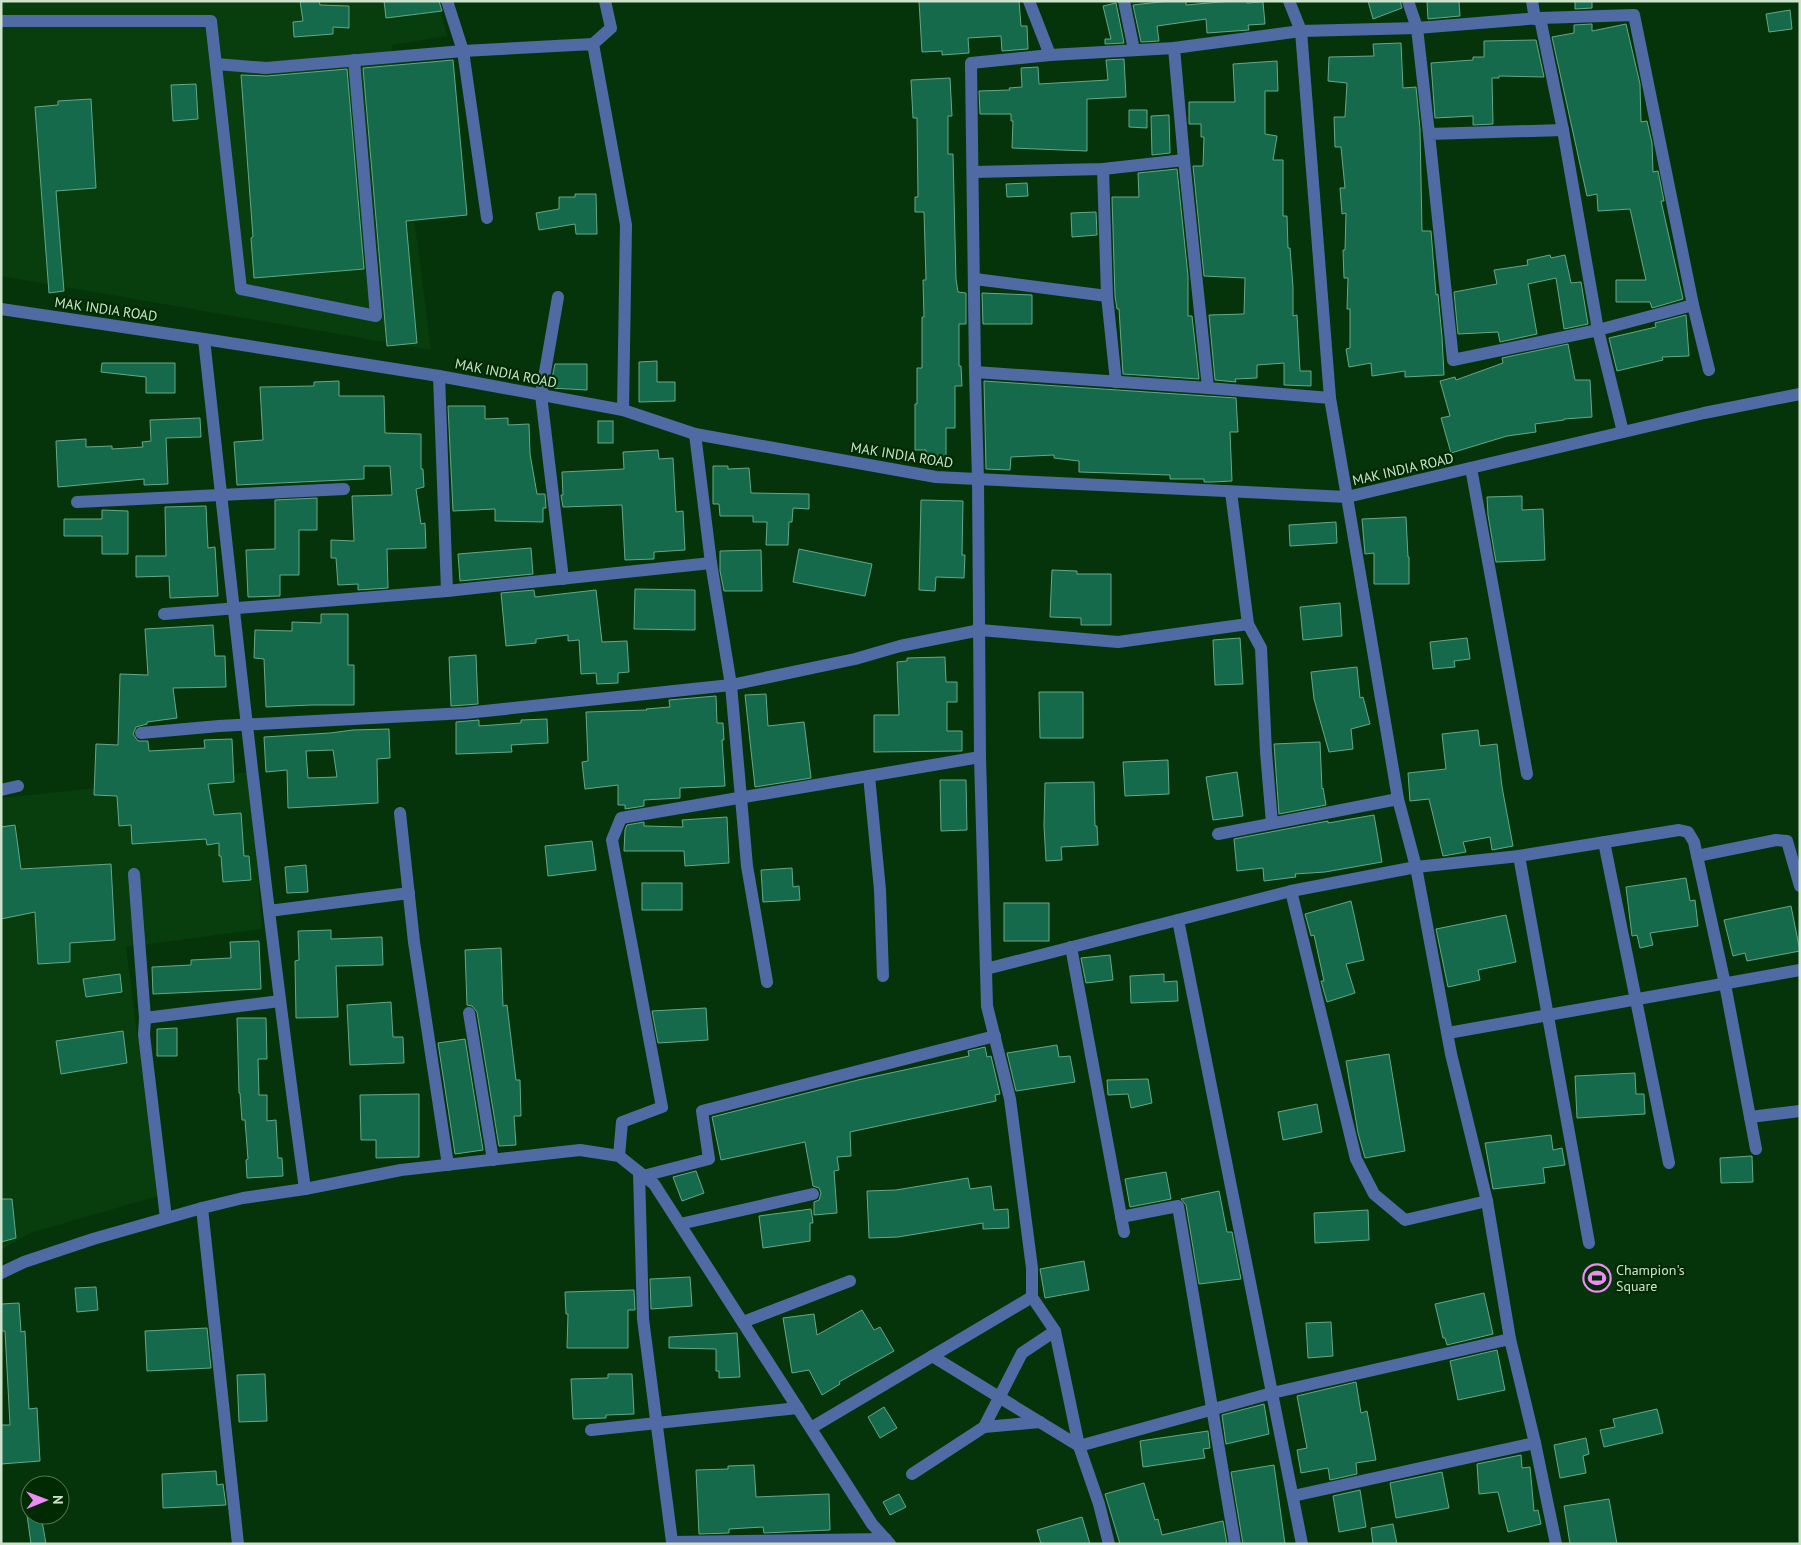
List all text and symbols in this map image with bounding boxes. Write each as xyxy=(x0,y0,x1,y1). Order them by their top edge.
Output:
street label: MAK INDIA ROAD xyxy=(54,293,158,325)
street label: MAK INDIA ROAD xyxy=(453,354,559,392)
street label: MAK INDIA ROAD xyxy=(849,438,955,472)
street label: MAK INDIA ROAD xyxy=(1351,449,1455,489)
place label: Champion's Square xyxy=(1616,1261,1685,1295)
sports icon: Champion's Square xyxy=(1582,1263,1612,1293)
north arrow xyxy=(20,1475,70,1525)
text: N xyxy=(49,1495,67,1505)

